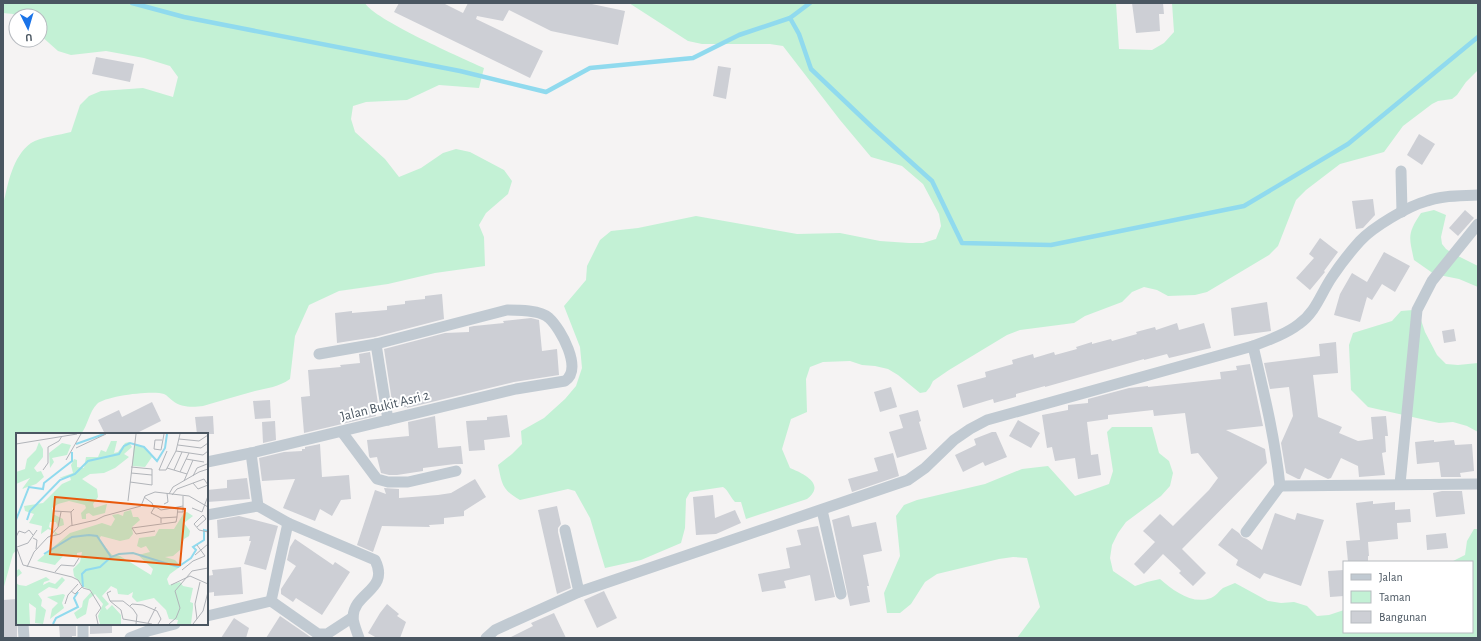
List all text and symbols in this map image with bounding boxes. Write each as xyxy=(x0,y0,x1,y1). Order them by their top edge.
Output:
north arrow xyxy=(8,8,48,48)
text: U xyxy=(25,32,33,43)
street label: Jalan Bukit Asri 2 xyxy=(339,388,431,424)
inset map xyxy=(16,433,208,625)
legend xyxy=(1343,561,1473,633)
text: Jalan xyxy=(1379,571,1403,583)
text: Taman xyxy=(1379,591,1411,603)
text: Bangunan xyxy=(1379,611,1427,623)

